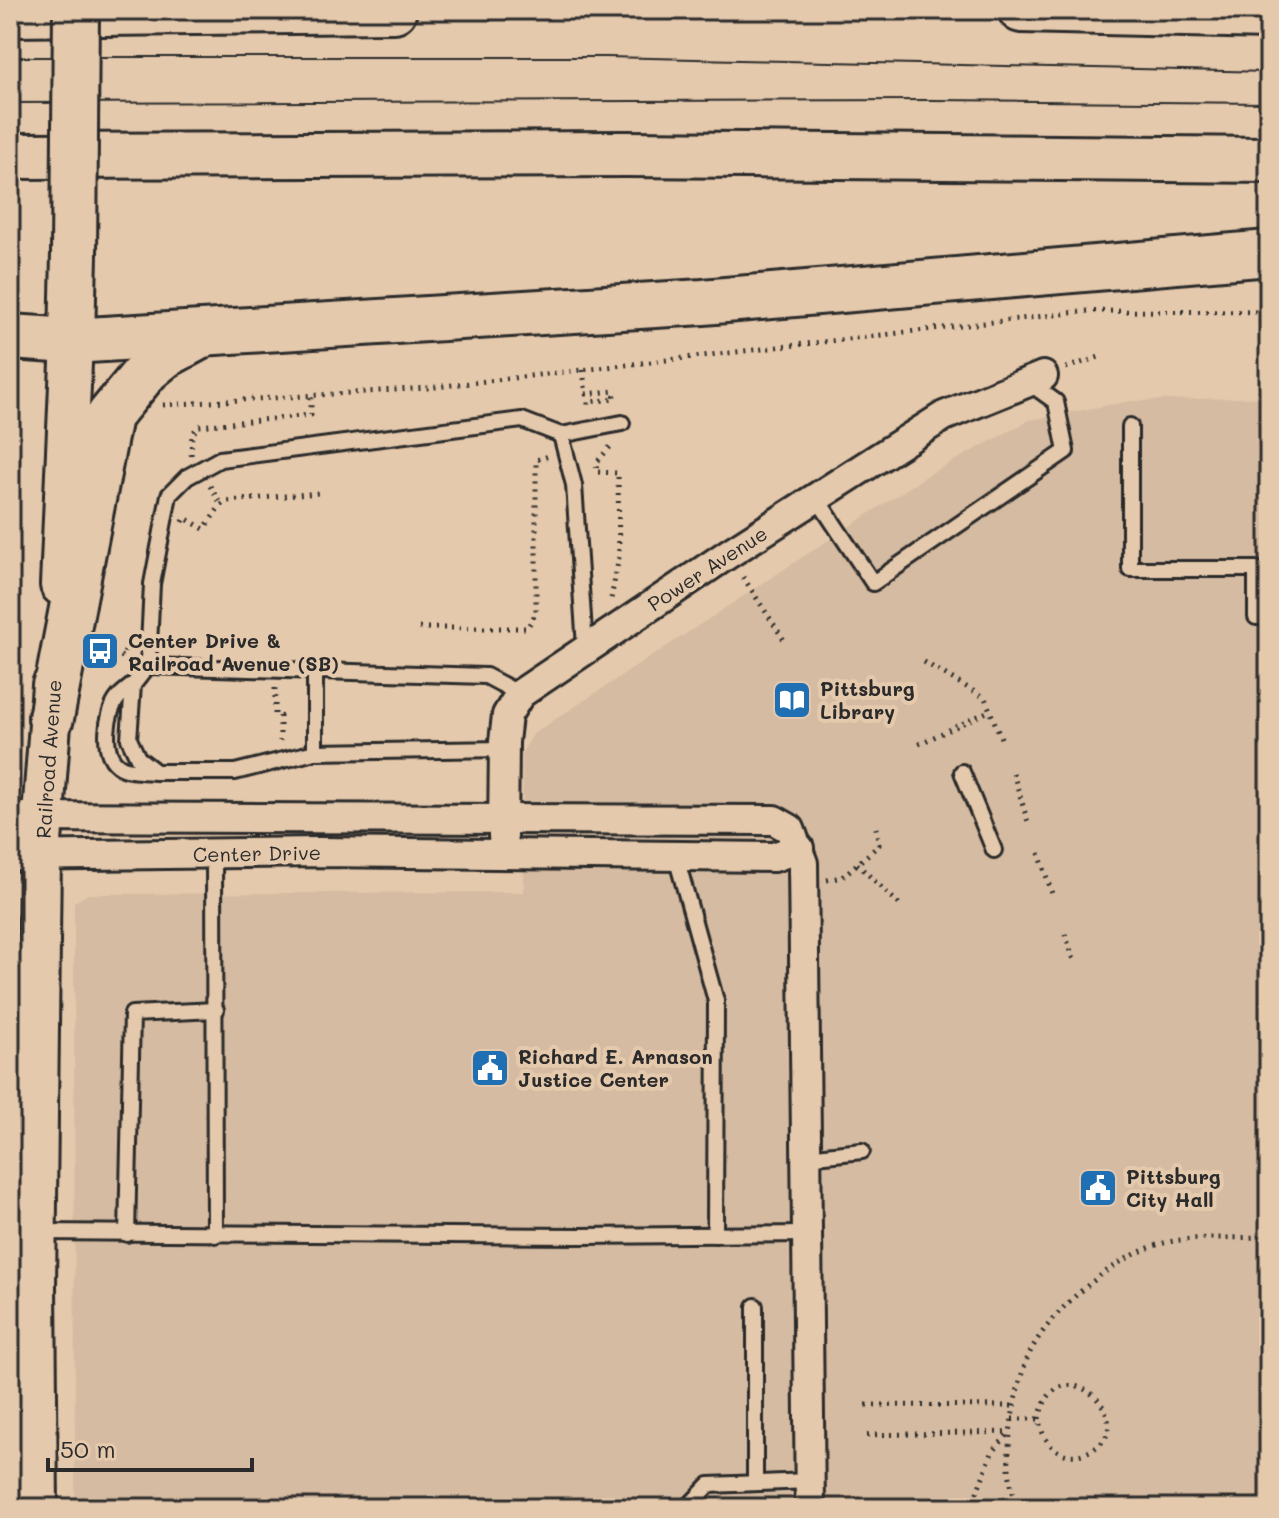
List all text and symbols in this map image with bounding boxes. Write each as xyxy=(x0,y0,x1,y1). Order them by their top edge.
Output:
street label: Power Avenue xyxy=(642,520,772,616)
place label: Center Drive & Railroad Avenue (SB) xyxy=(128,627,339,676)
bus stop icon: Center Drive & Railroad Avenue (SB) xyxy=(79,630,121,672)
place label: Pittsburg Library xyxy=(820,675,915,724)
street label: Railroad Avenue xyxy=(29,679,67,839)
library icon: Pittsburg Library xyxy=(771,679,813,721)
street label: Center Drive xyxy=(193,839,321,867)
place label: Richard E. Arnason Justice Center xyxy=(518,1043,713,1092)
public building icon: Richard E. Arnason Justice Center xyxy=(469,1047,511,1089)
place label: Pittsburg City Hall xyxy=(1126,1163,1221,1212)
public building icon: Pittsburg City Hall xyxy=(1077,1167,1119,1209)
scale bar xyxy=(48,1422,252,1472)
text: 50 m xyxy=(60,1433,116,1464)

